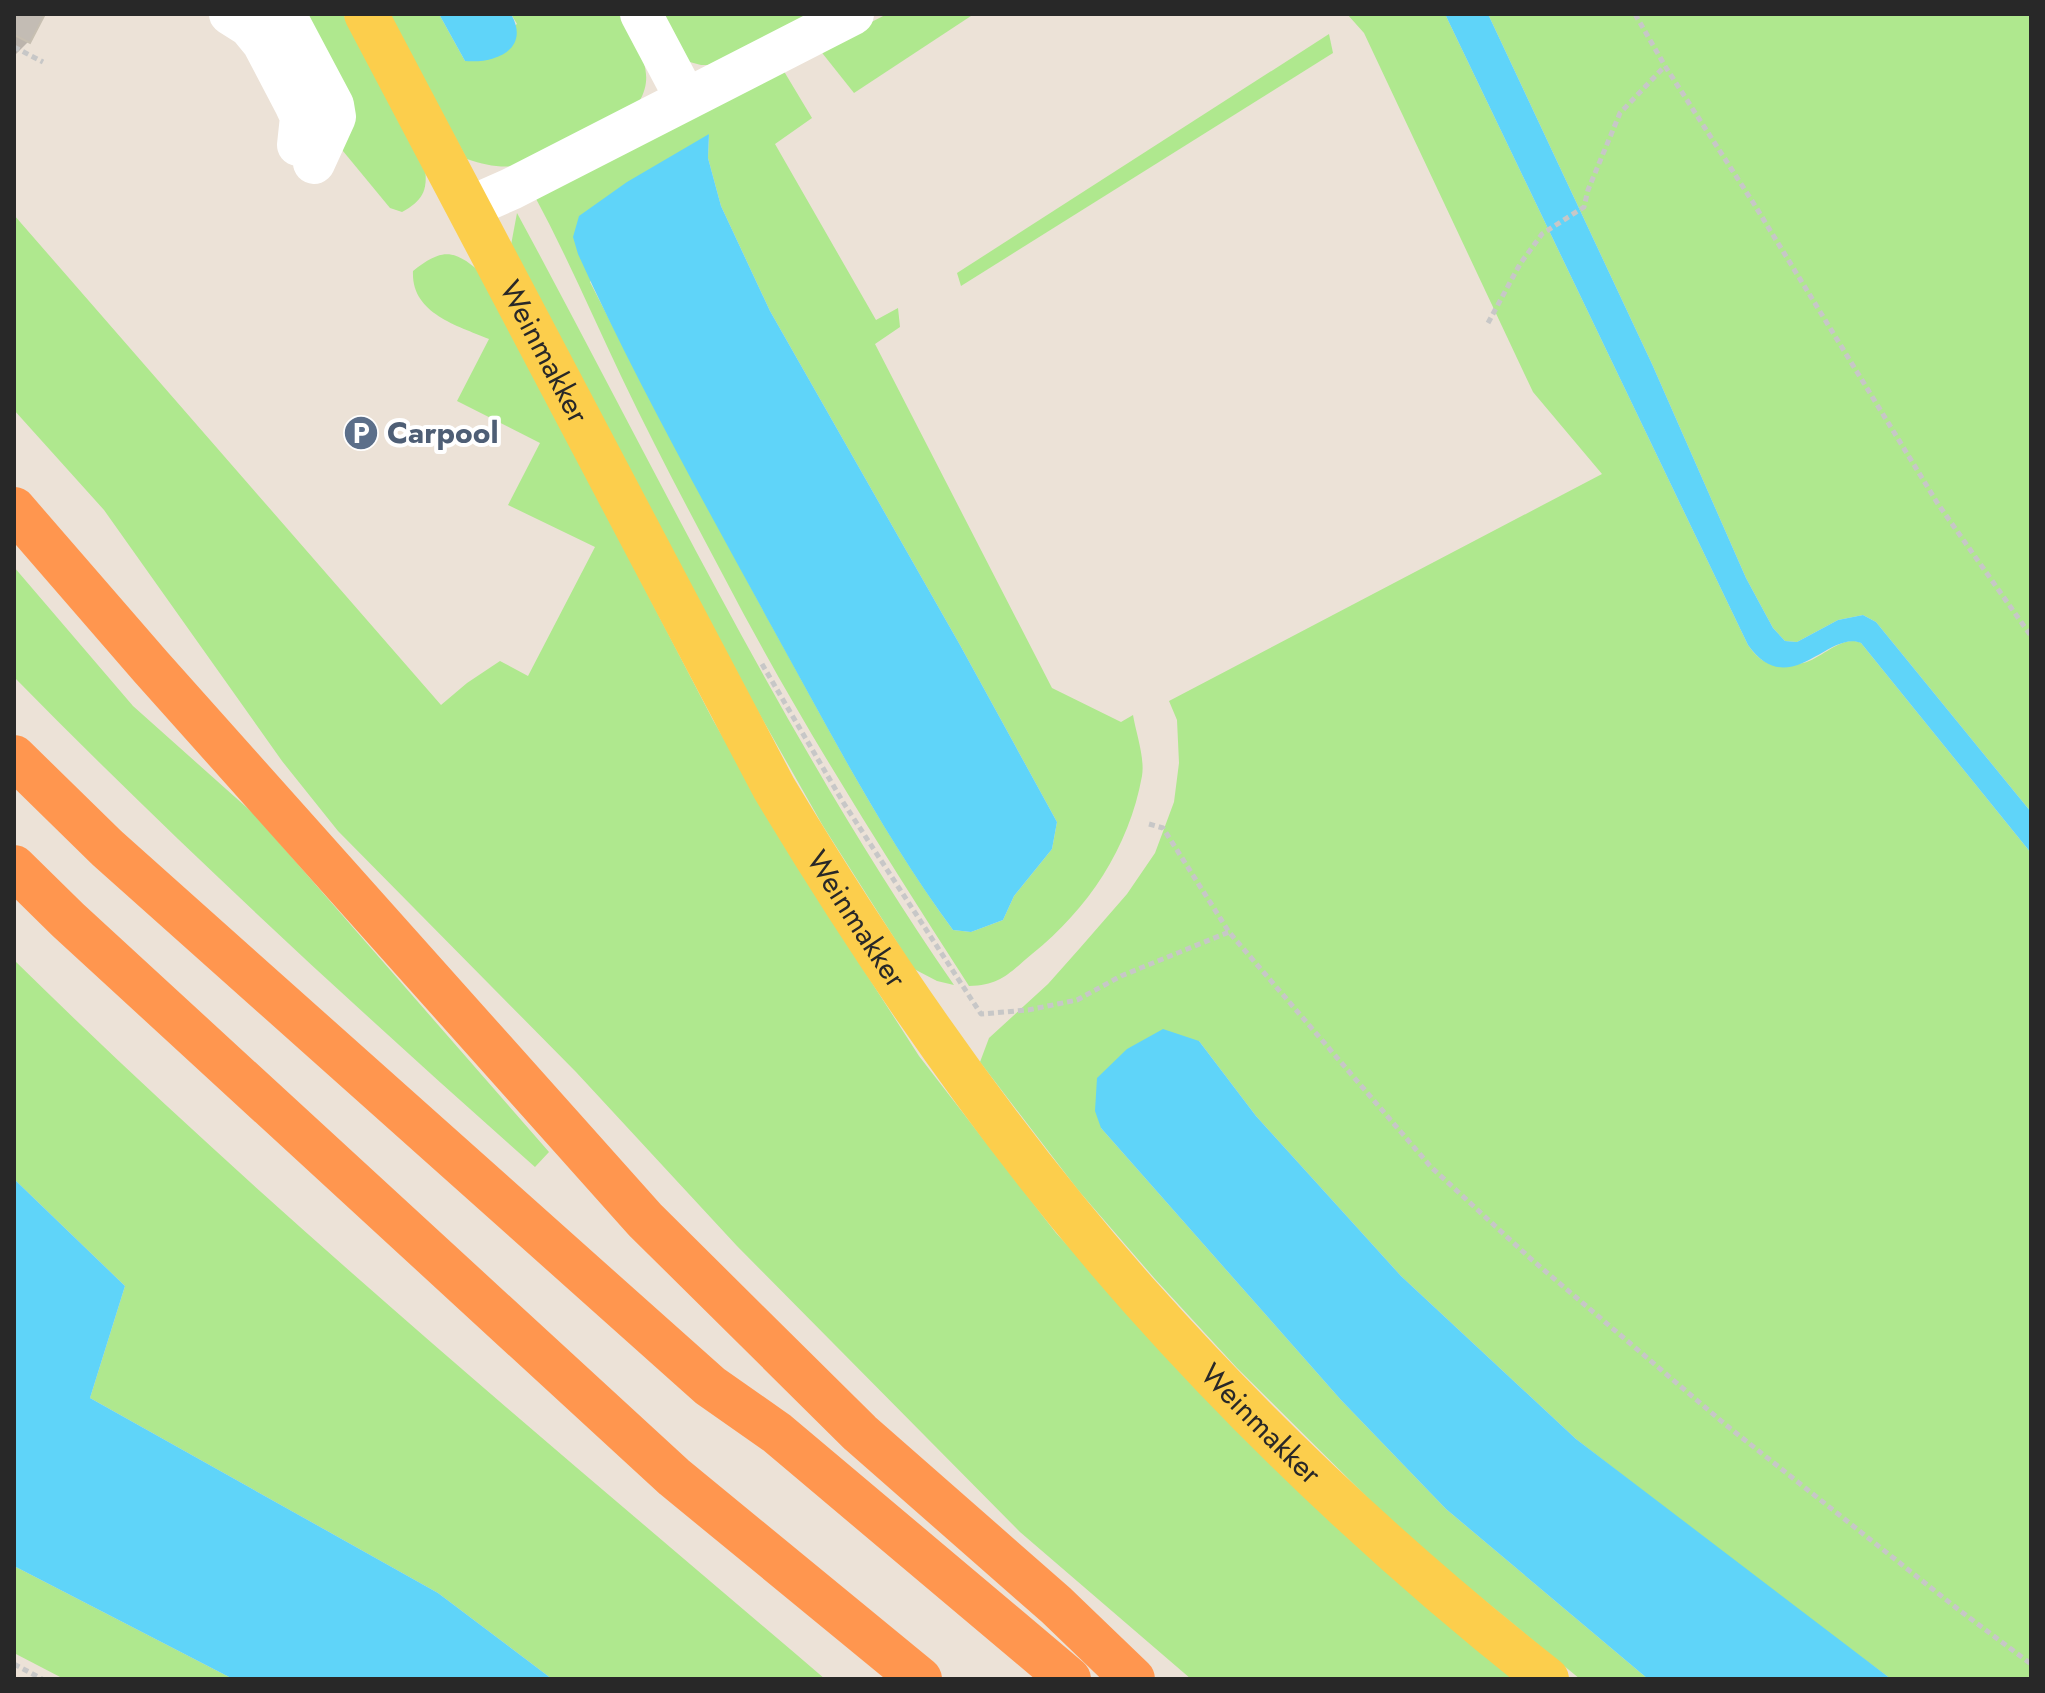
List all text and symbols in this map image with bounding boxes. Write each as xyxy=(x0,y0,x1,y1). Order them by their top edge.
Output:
street label: Weinmakker xyxy=(489,273,600,431)
place label: Carpool xyxy=(387,411,499,454)
parking icon: Carpool xyxy=(342,414,380,452)
street label: Weinmakker xyxy=(796,842,918,997)
street label: Weinmakker xyxy=(1191,1353,1332,1495)

